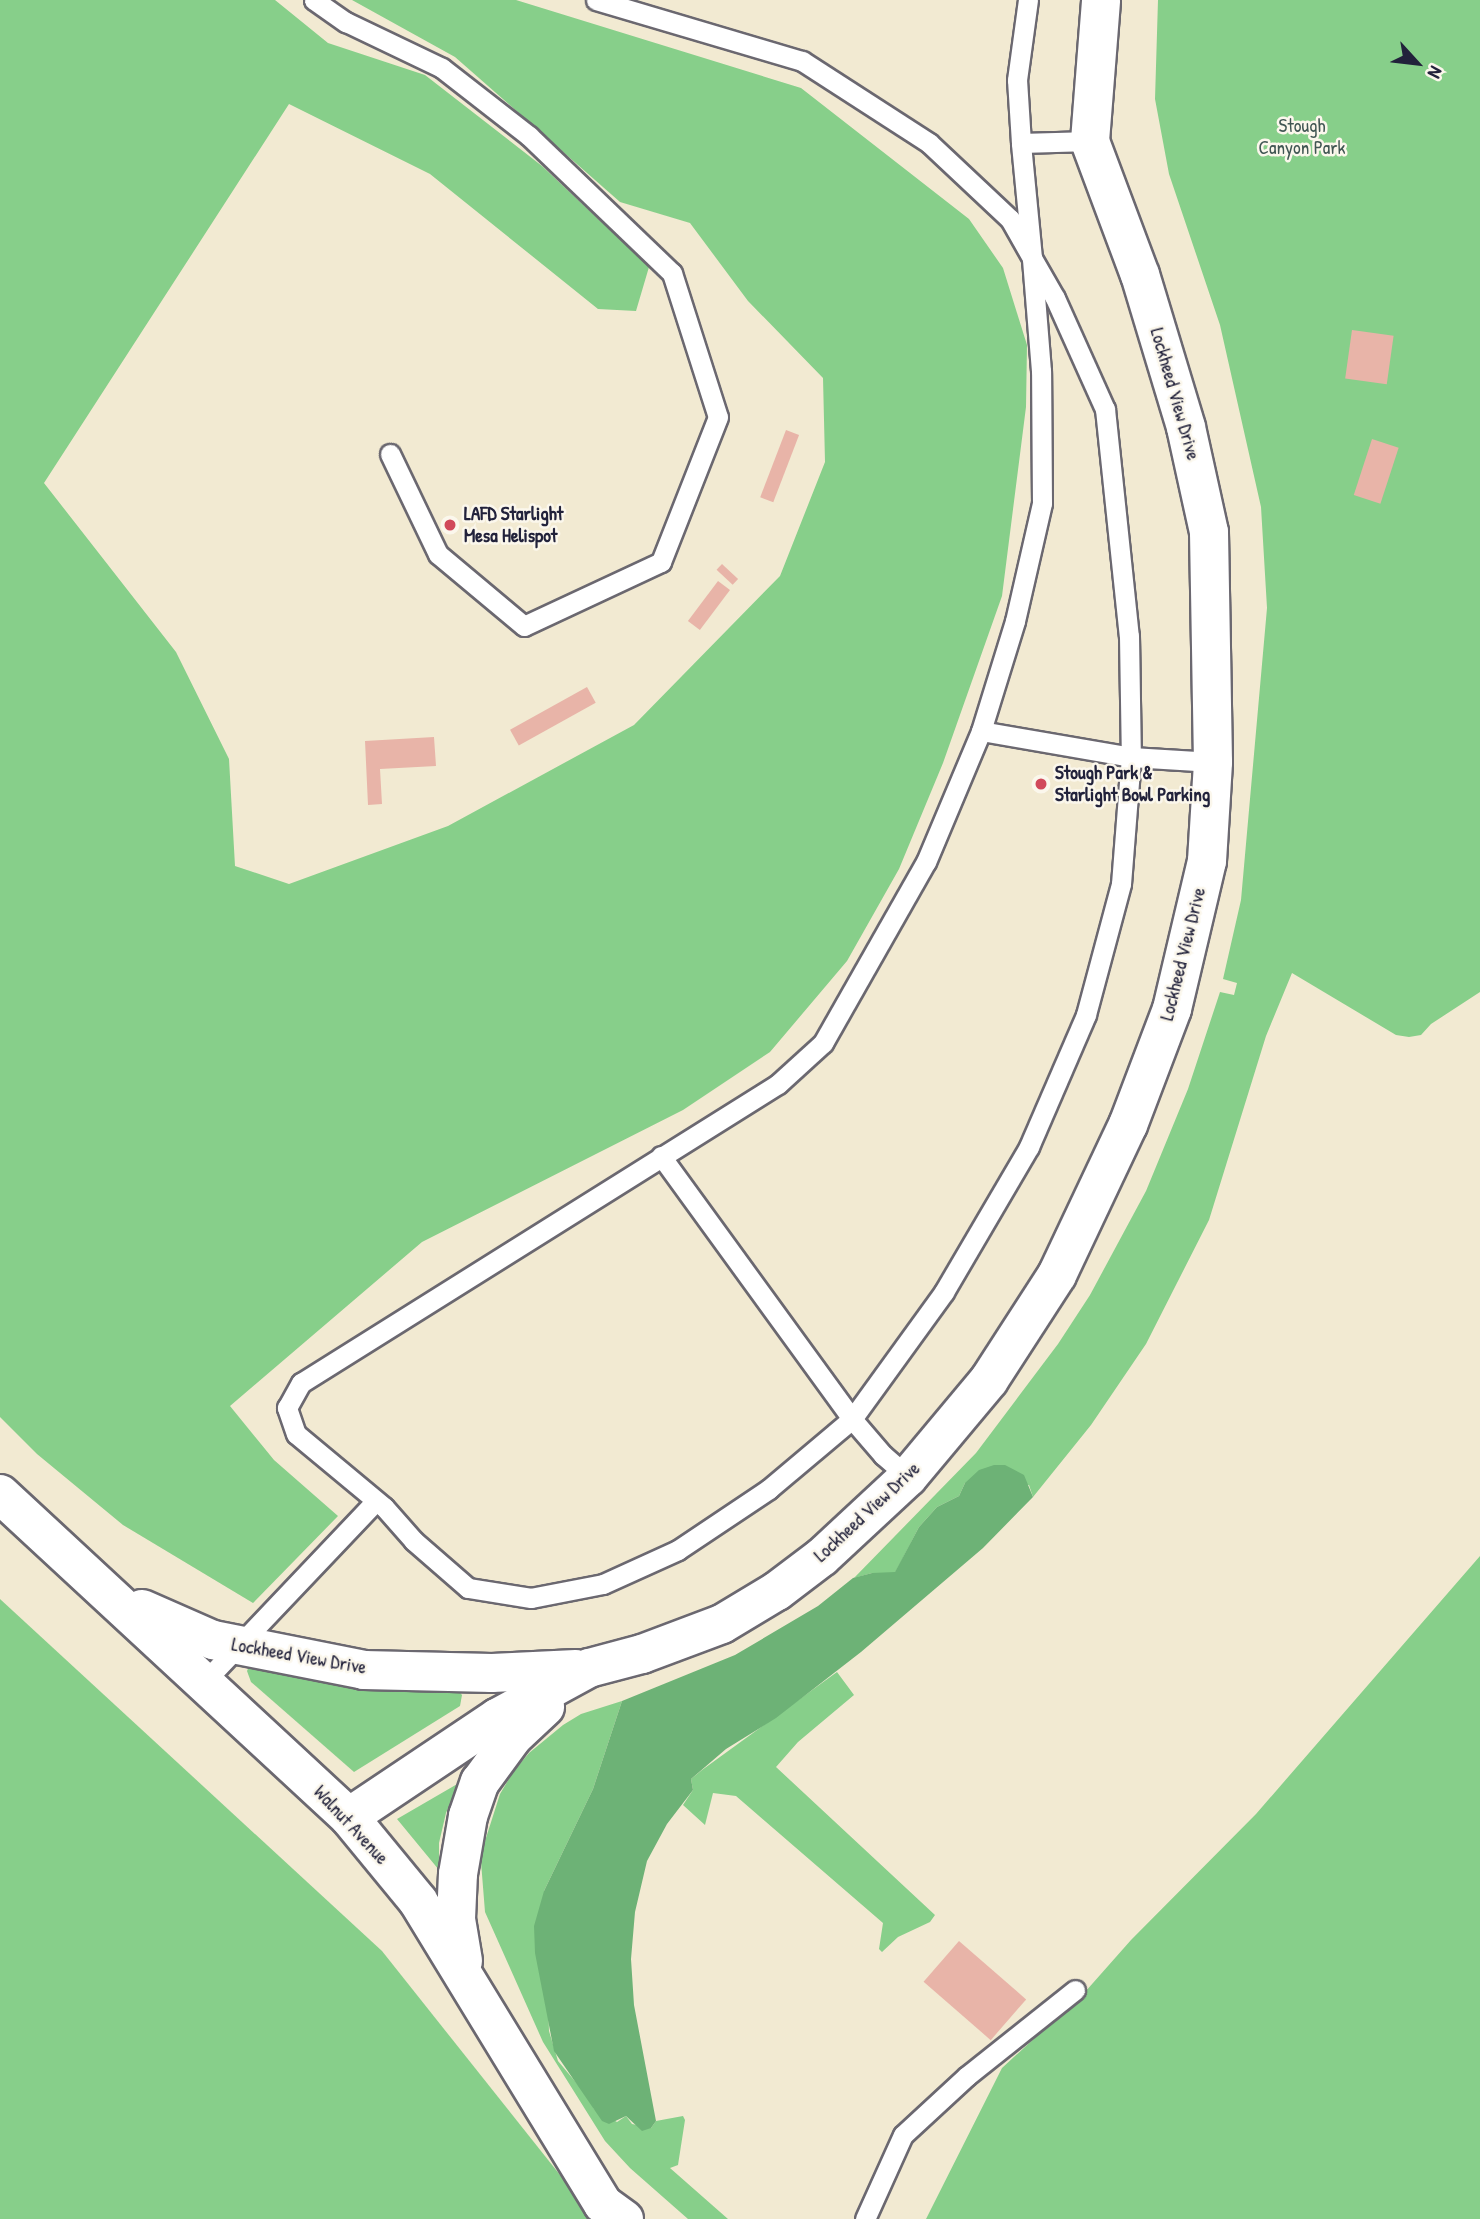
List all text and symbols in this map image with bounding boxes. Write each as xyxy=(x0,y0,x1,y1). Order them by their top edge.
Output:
north arrow xyxy=(1382,28,1452,98)
text: N xyxy=(1422,62,1450,83)
park label: Stough Canyon Park xyxy=(1259,115,1345,159)
street label: Lockheed View Drive xyxy=(1145,325,1205,463)
place label: LAFD Starlight Mesa Helispot xyxy=(464,503,563,547)
marker: LAFD Starlight Mesa Helispot xyxy=(442,517,458,533)
place label: Stough Park & Starlight Bowl Parking xyxy=(1055,762,1210,806)
marker: Stough Park & Starlight Bowl Parking xyxy=(1033,776,1049,792)
street label: Lockheed View Drive xyxy=(1155,885,1211,1023)
street label: Lockheed View Drive xyxy=(809,1457,925,1567)
street label: Lockheed View Drive xyxy=(230,1633,368,1679)
street label: Walnut Avenue xyxy=(309,1781,393,1869)

